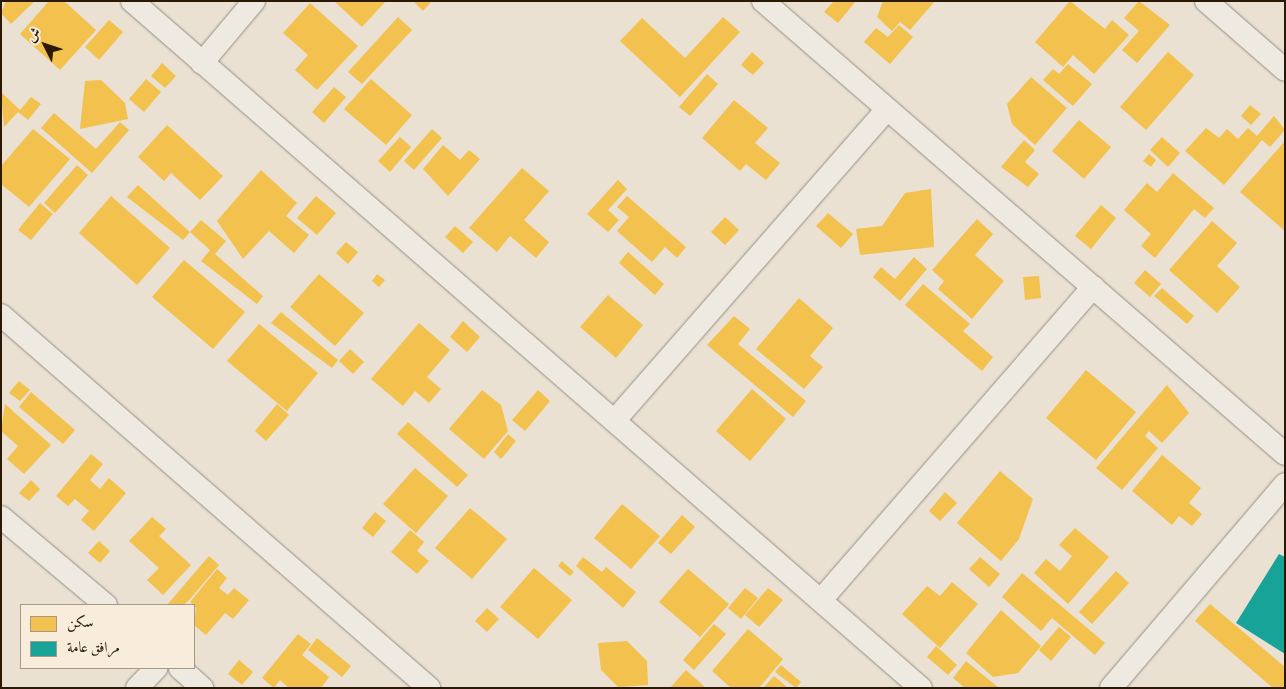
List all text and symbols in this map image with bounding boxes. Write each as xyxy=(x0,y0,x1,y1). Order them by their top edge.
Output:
north arrow xyxy=(20,20,70,70)
text: ش xyxy=(22,23,45,46)
legend xyxy=(20,604,195,669)
text: سكن xyxy=(67,612,94,632)
text: مرافق عامة xyxy=(67,637,120,657)

